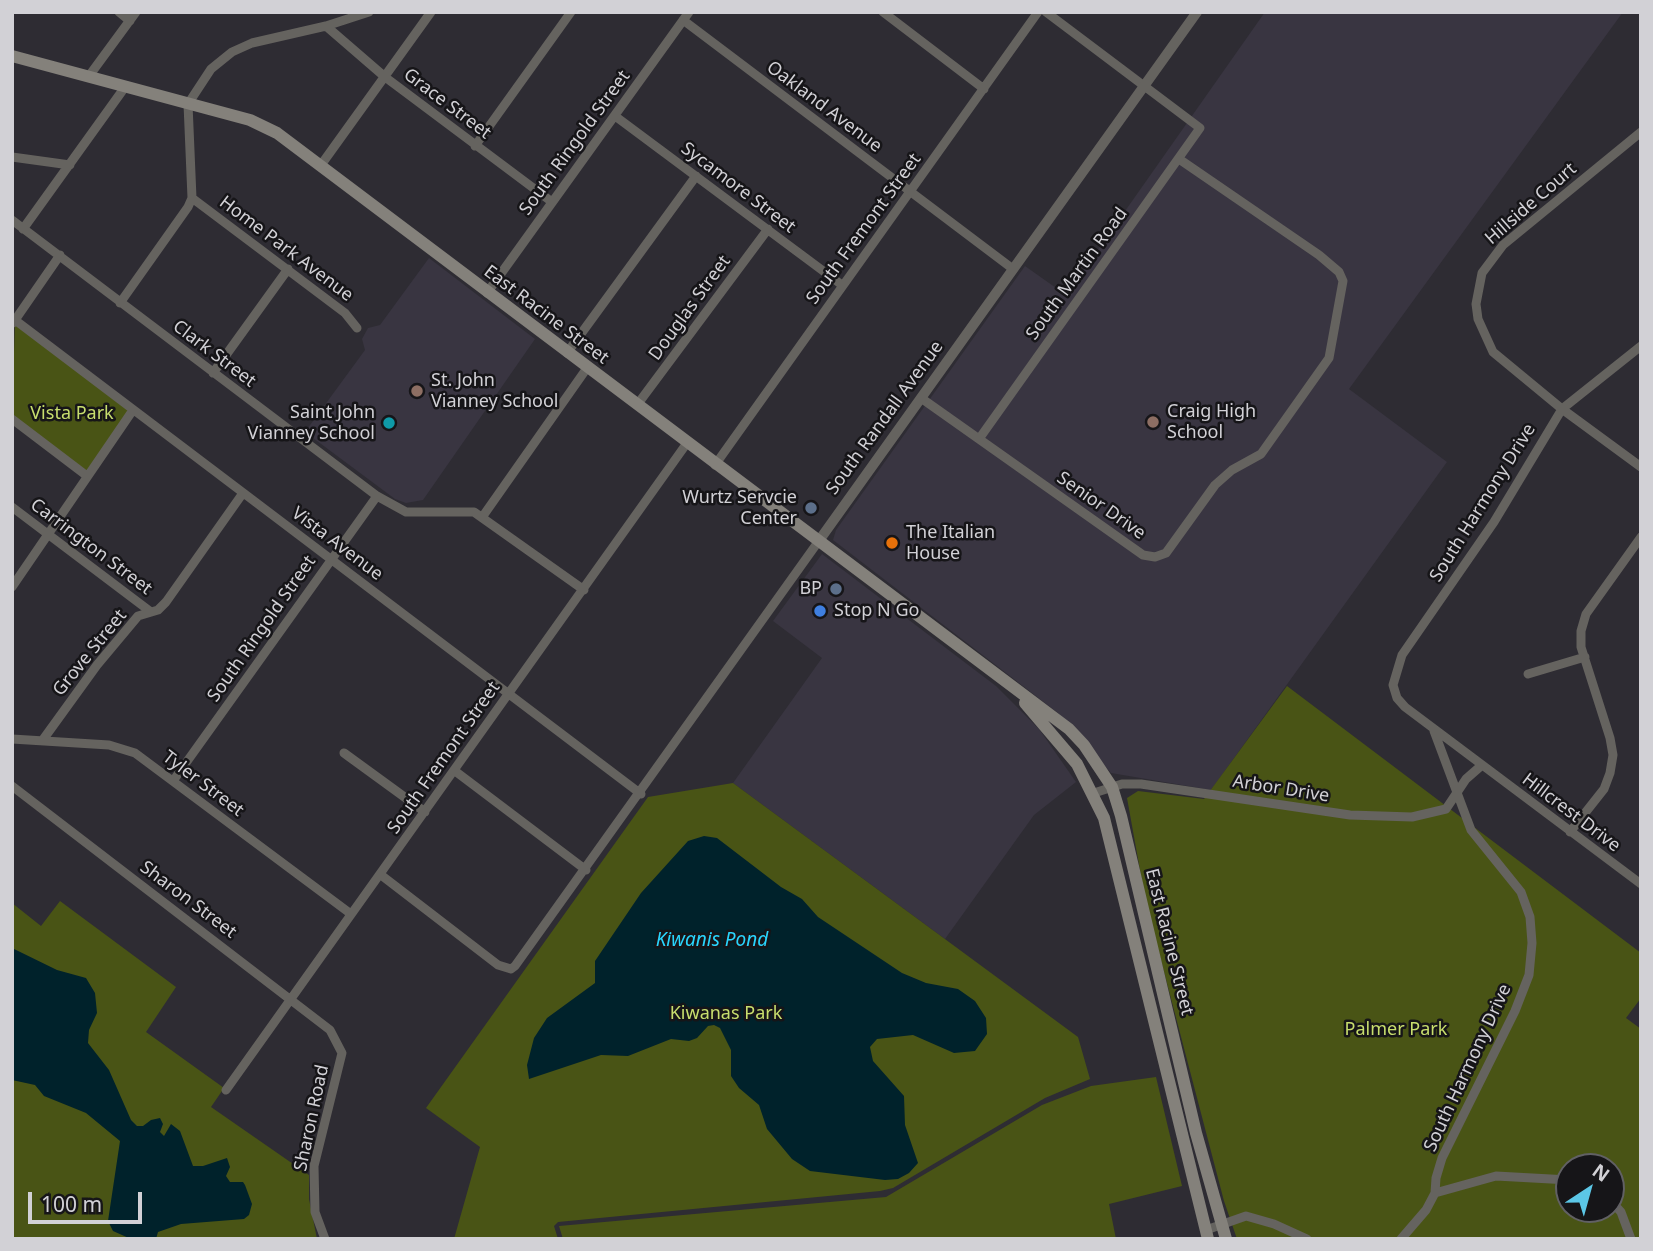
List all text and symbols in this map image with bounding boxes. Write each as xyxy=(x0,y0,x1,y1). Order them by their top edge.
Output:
street label: Oakland Avenue xyxy=(762,57,886,157)
street label: Grace Street xyxy=(399,64,495,144)
street label: South Ringold Street xyxy=(515,66,635,220)
street label: Sycamore Street xyxy=(677,138,799,238)
street label: South Fremont Street xyxy=(802,149,926,309)
street label: Hillside Court xyxy=(1481,159,1581,249)
street label: Home Park Avenue xyxy=(215,192,357,306)
street label: South Martin Road xyxy=(1022,204,1132,344)
street label: Douglas Street xyxy=(645,251,735,365)
street label: East Racine Street xyxy=(479,261,613,369)
street label: Clark Street xyxy=(168,316,260,392)
street label: South Randall Avenue xyxy=(822,337,948,499)
place label: St. John Vianney School xyxy=(431,370,559,412)
marker: St. John Vianney School xyxy=(409,383,425,399)
place label: Craig High School xyxy=(1167,401,1256,444)
place label: Saint John Vianney School xyxy=(247,402,375,444)
park label: Vista Park xyxy=(30,403,114,425)
marker: Craig High School xyxy=(1145,414,1161,430)
marker: Saint John Vianney School xyxy=(381,415,397,431)
street label: South Harmony Drive xyxy=(1426,420,1540,586)
street label: Senior Drive xyxy=(1052,468,1150,544)
place label: Wurtz Servcie Center xyxy=(682,487,797,530)
street label: Carrington Street xyxy=(26,494,156,600)
marker: Wurtz Servcie Center xyxy=(803,500,819,516)
street label: Vista Avenue xyxy=(287,503,387,585)
place label: The Italian House xyxy=(906,522,995,564)
marker: The Italian House xyxy=(884,535,900,551)
street label: South Ringold Street xyxy=(203,552,321,706)
place label: BP xyxy=(799,578,822,600)
marker: BP xyxy=(828,581,844,597)
place label: Stop N Go xyxy=(834,600,919,622)
marker: Stop N Go xyxy=(812,603,828,619)
street label: Grove Street xyxy=(49,605,131,701)
street label: South Fremont Street xyxy=(383,678,505,838)
street label: Tyler Street xyxy=(158,746,248,822)
street label: Hillcrest Drive xyxy=(1518,769,1624,857)
street label: Arbor Drive xyxy=(1231,771,1331,807)
street label: Sharon Street xyxy=(136,857,240,943)
street label: East Racine Street xyxy=(1140,866,1198,1018)
water label: Kiwanis Pond xyxy=(656,930,768,952)
street label: South Harmony Drive xyxy=(1420,981,1516,1155)
park label: Kiwanas Park xyxy=(670,1003,782,1025)
park label: Palmer Park xyxy=(1345,1019,1447,1041)
street label: Sharon Road xyxy=(290,1063,334,1173)
north arrow xyxy=(1555,1153,1625,1223)
text: N xyxy=(1587,1158,1615,1188)
scale bar xyxy=(32,1178,145,1222)
text: 100 m xyxy=(41,1190,102,1218)

